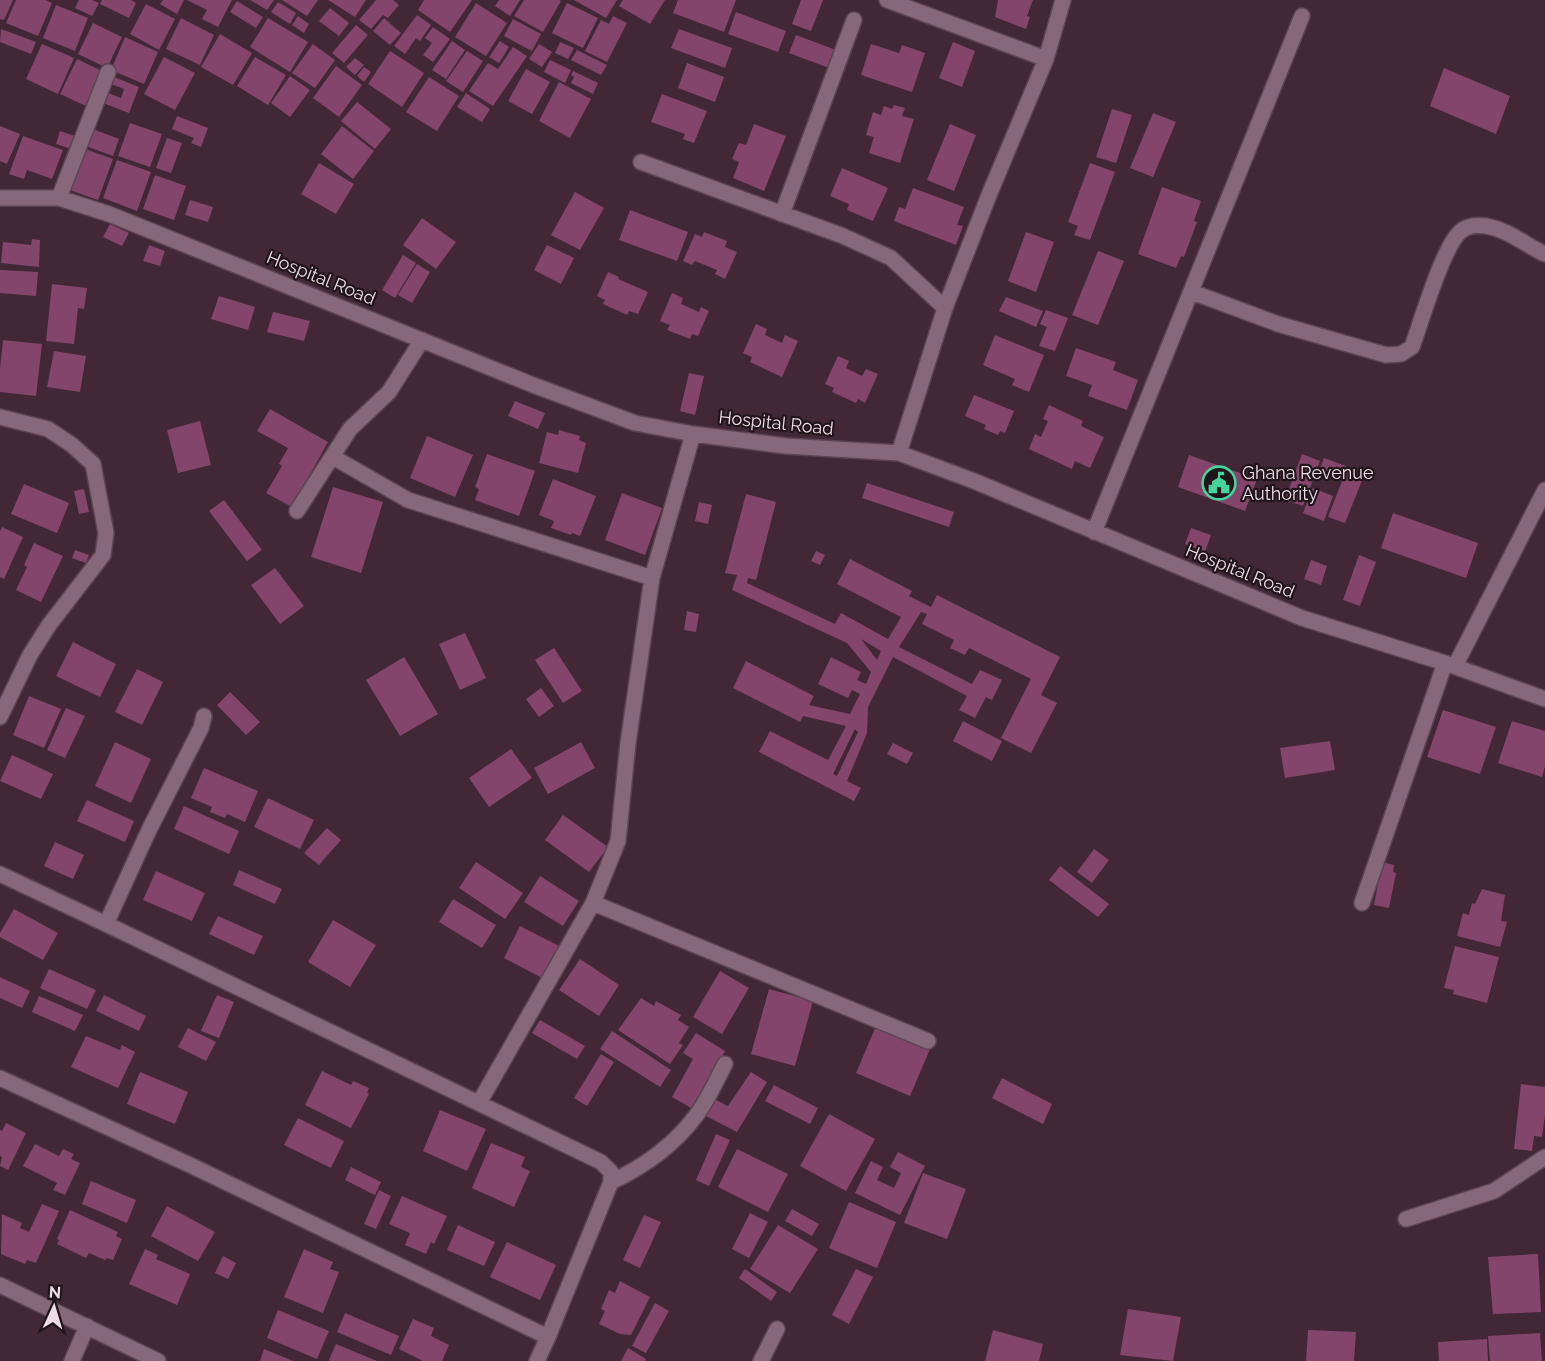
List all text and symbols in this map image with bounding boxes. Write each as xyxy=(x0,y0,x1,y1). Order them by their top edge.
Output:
street label: Hospital Road xyxy=(264,246,379,309)
street label: Hospital Road xyxy=(718,406,835,439)
place label: Ghana Revenue Authority xyxy=(1242,462,1374,504)
public building icon: Ghana Revenue Authority xyxy=(1201,465,1237,501)
street label: Hospital Road xyxy=(1183,539,1298,602)
north arrow xyxy=(24,1277,84,1337)
text: N xyxy=(48,1283,62,1302)

